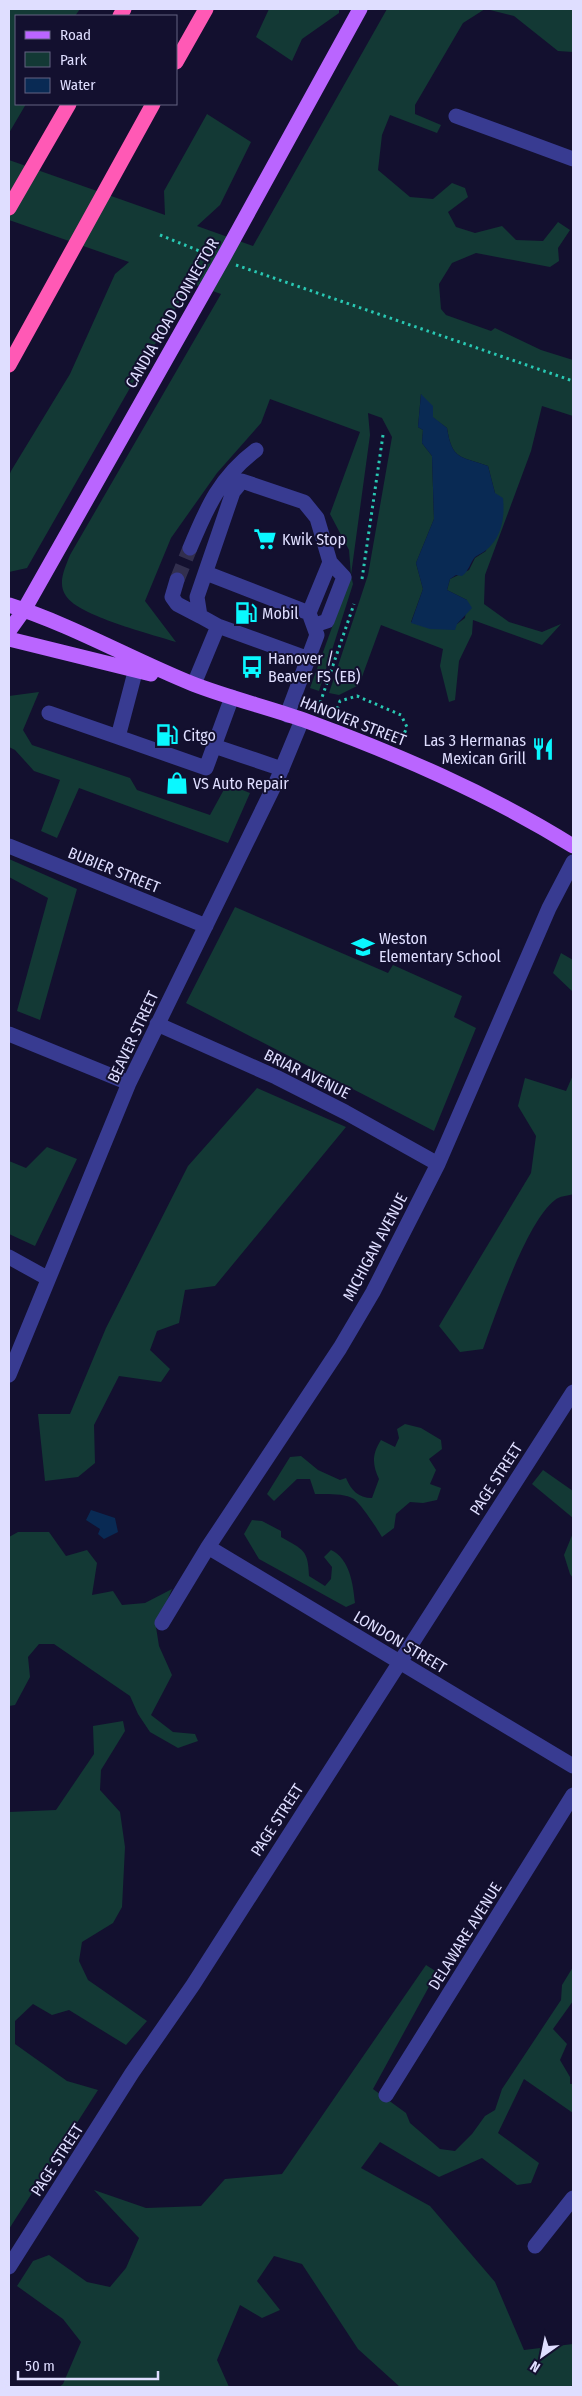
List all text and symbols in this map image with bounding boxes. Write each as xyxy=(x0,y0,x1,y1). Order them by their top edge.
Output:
legend xyxy=(15,15,178,105)
text: Road xyxy=(60,26,91,44)
text: Park xyxy=(60,51,87,69)
text: Water xyxy=(60,76,96,94)
street label: CANDIA ROAD CONNECTOR xyxy=(121,234,223,391)
supermarket icon: Kwik Stop xyxy=(252,526,278,552)
place label: Kwik Stop xyxy=(282,530,346,549)
fuel station icon: Mobil xyxy=(233,600,259,626)
place label: Mobil xyxy=(262,604,299,623)
place label: Hanover / Beaver FS (EB) xyxy=(268,649,361,686)
bus stop icon: Hanover / Beaver FS (EB) xyxy=(239,654,265,680)
street label: HANOVER STREET xyxy=(297,692,409,750)
fuel station icon: Citgo xyxy=(154,722,180,748)
place label: Citgo xyxy=(183,726,216,745)
place label: Las 3 Hermanas Mexican Grill xyxy=(423,731,526,768)
restaurant icon: Las 3 Hermanas Mexican Grill xyxy=(530,736,556,762)
shop icon: VS Auto Repair xyxy=(164,770,190,796)
place label: VS Auto Repair xyxy=(193,774,289,793)
street label: BUBIER STREET xyxy=(65,843,163,897)
place label: Weston Elementary School xyxy=(379,929,501,966)
school or university icon: Weston Elementary School xyxy=(350,934,376,960)
street label: BEAVER STREET xyxy=(104,988,163,1086)
street label: BRIAR AVENUE xyxy=(261,1045,353,1103)
street label: MICHIGAN AVENUE xyxy=(339,1190,411,1304)
street label: PAGE STREET xyxy=(466,1439,527,1519)
street label: LONDON STREET xyxy=(350,1607,450,1678)
street label: PAGE STREET xyxy=(247,1780,308,1860)
street label: DELAWARE AVENUE xyxy=(424,1879,506,1993)
street label: PAGE STREET xyxy=(27,2120,88,2200)
north arrow xyxy=(517,2331,567,2381)
scale bar xyxy=(18,2348,158,2380)
text: 50 m xyxy=(25,2357,55,2375)
text: N xyxy=(527,2357,543,2376)

